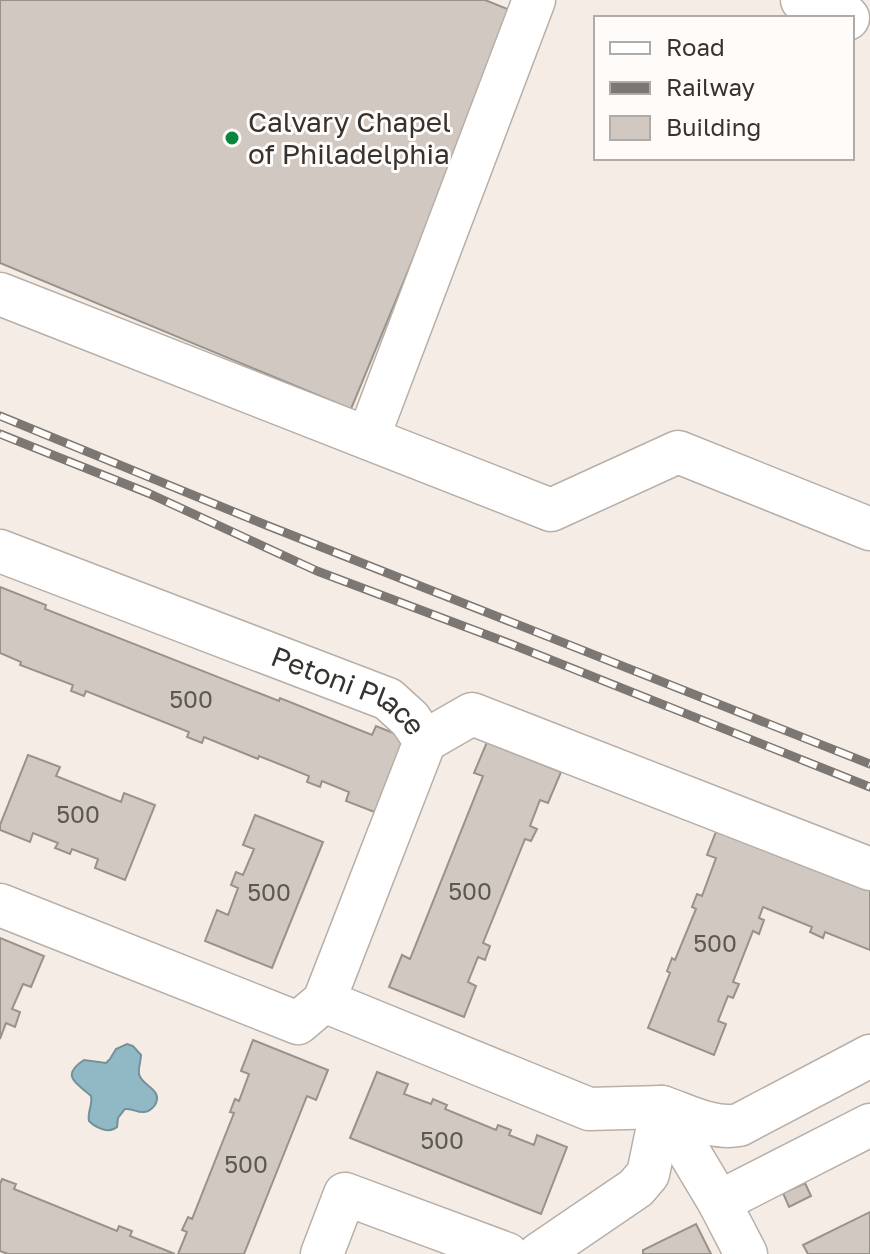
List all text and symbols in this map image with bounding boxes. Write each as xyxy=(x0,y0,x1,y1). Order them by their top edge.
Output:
legend xyxy=(594,16,854,160)
text: Road xyxy=(666,32,725,61)
text: Railway xyxy=(666,72,755,101)
place label: Calvary Chapel of Philadelphia xyxy=(248,105,451,170)
text: Building xyxy=(666,112,761,141)
marker: Calvary Chapel of Philadelphia xyxy=(223,129,241,147)
street label: Petoni Place xyxy=(267,639,433,741)
house number: 500 xyxy=(169,684,213,713)
house number: 500 xyxy=(56,799,100,828)
house number: 500 xyxy=(448,876,492,905)
house number: 500 xyxy=(247,877,291,906)
house number: 500 xyxy=(693,928,737,957)
house number: 500 xyxy=(420,1125,464,1154)
house number: 500 xyxy=(224,1149,268,1178)

